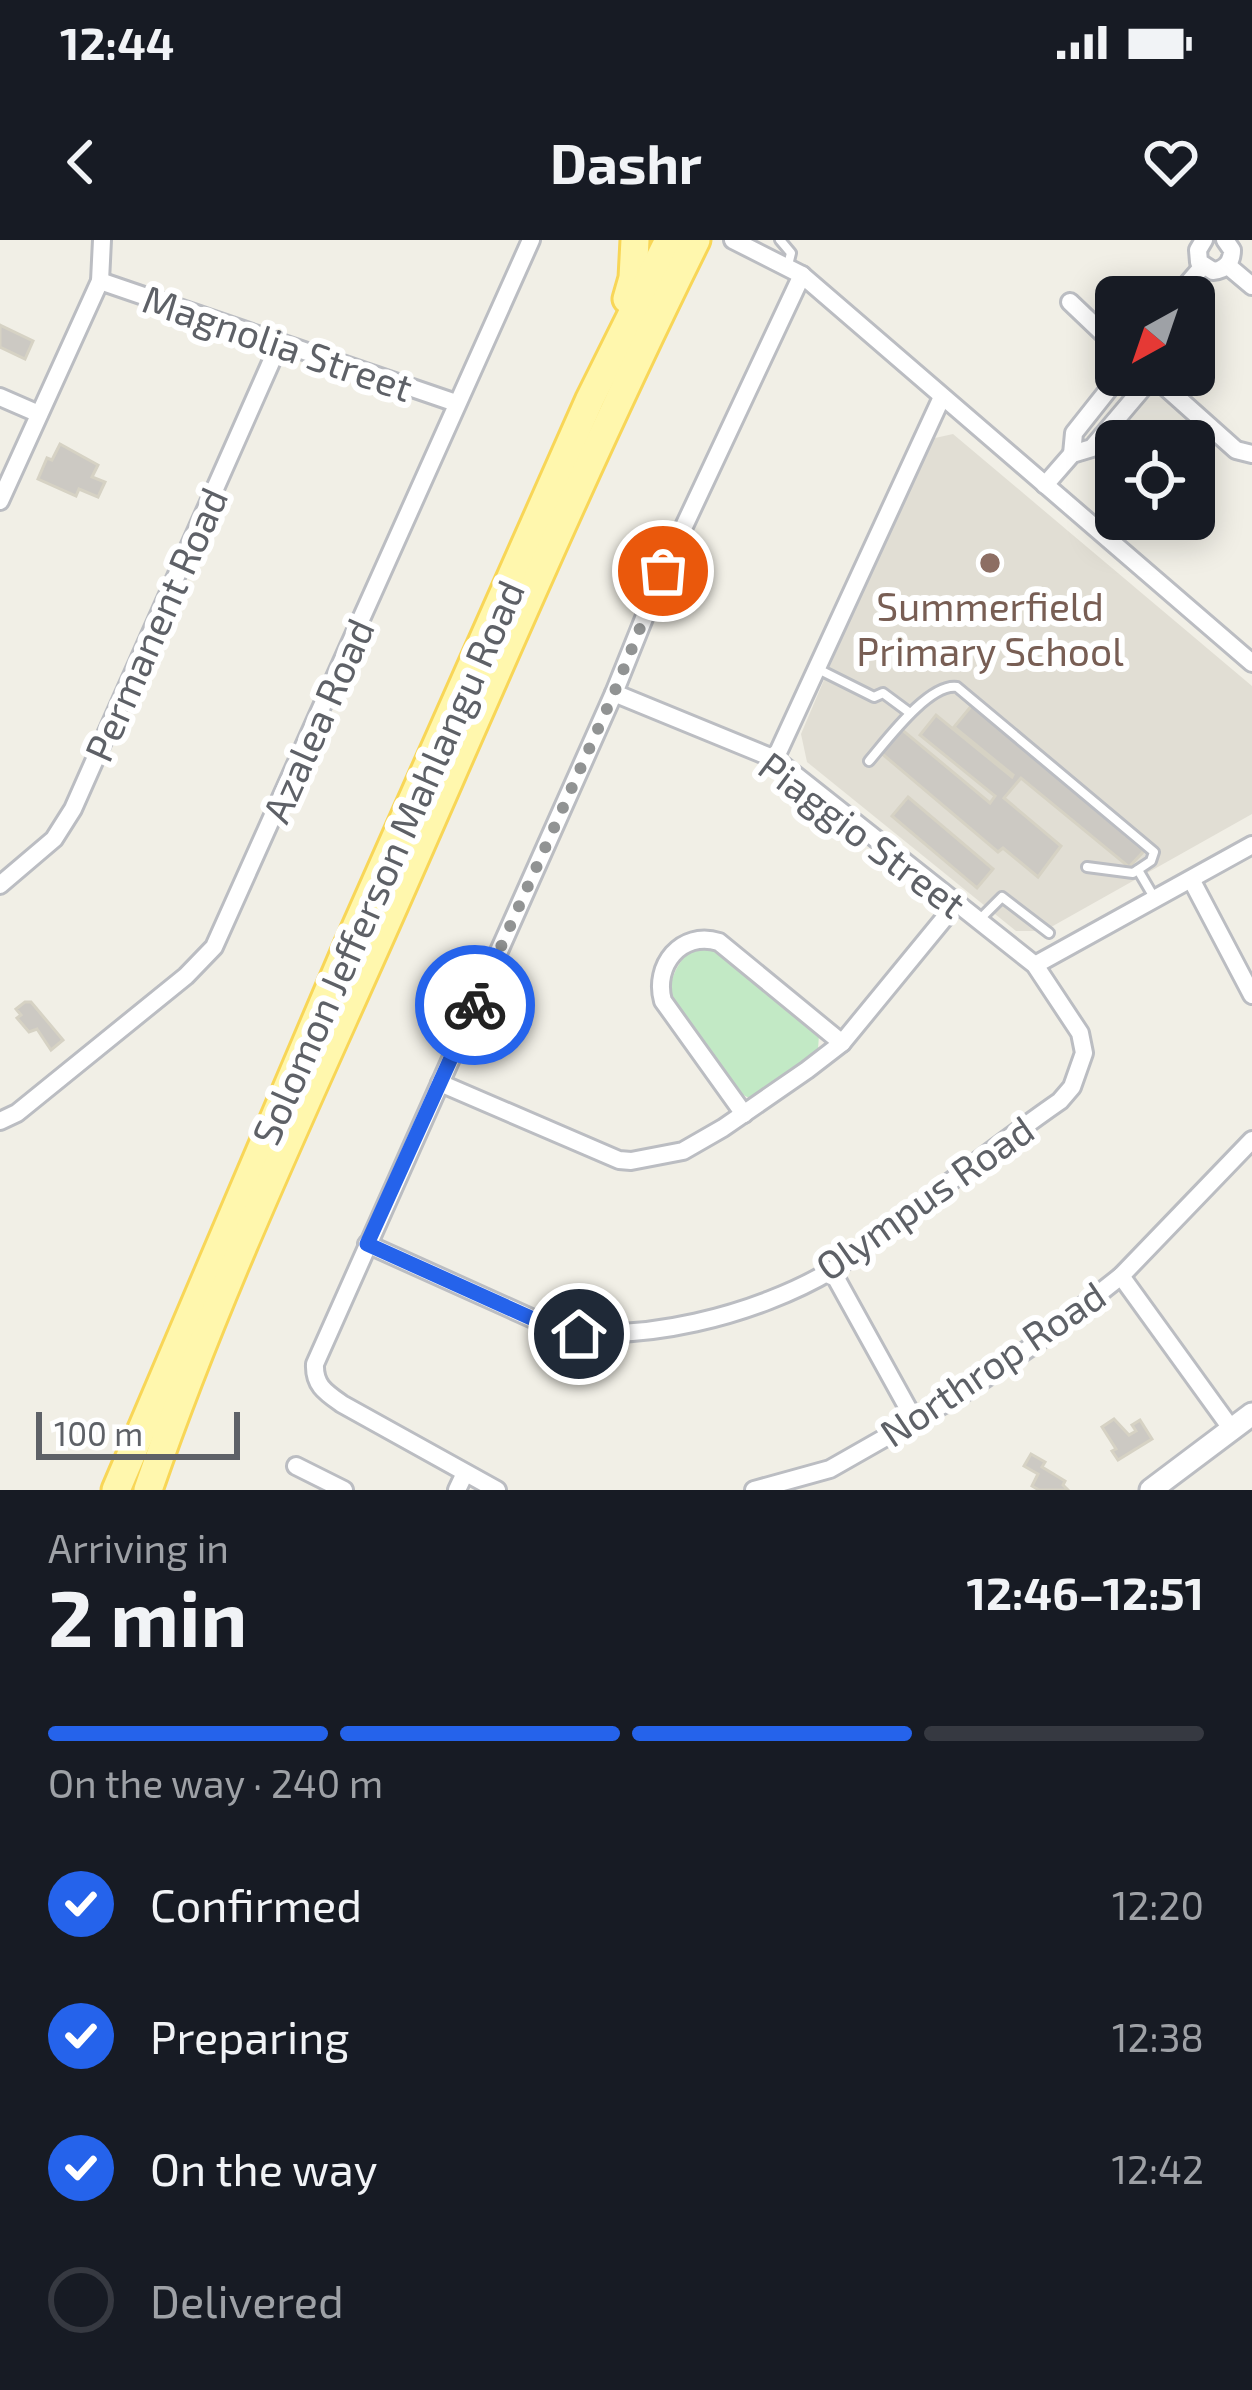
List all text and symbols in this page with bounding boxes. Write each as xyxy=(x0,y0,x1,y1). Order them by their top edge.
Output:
text: 12:44 xyxy=(60,15,174,69)
icon: back xyxy=(48,129,114,195)
icon: heart xyxy=(1138,129,1204,195)
text: Dashr xyxy=(550,130,702,195)
street label: Magnolia Street xyxy=(137,274,419,410)
north arrow xyxy=(1095,276,1215,396)
map controls xyxy=(1095,276,1215,540)
button: locate xyxy=(1095,420,1215,540)
street label: Permanent Road xyxy=(74,480,236,768)
pin xyxy=(612,520,714,622)
icon: bag xyxy=(630,538,696,604)
marker: Summerfield Primary School xyxy=(977,550,1003,576)
street label: Solomon Jefferson Mahlangu Road xyxy=(241,573,533,1151)
place label: Summerfield Primary School xyxy=(856,582,1124,674)
street label: Azalea Road xyxy=(251,611,383,829)
street label: Piaggio Street xyxy=(750,741,976,927)
courier xyxy=(415,945,535,1065)
icon: bike xyxy=(442,972,508,1038)
street label: Olympus Road xyxy=(806,1105,1042,1289)
street label: Northrop Road xyxy=(871,1270,1113,1456)
pin xyxy=(528,1283,630,1385)
icon: home xyxy=(546,1301,612,1367)
scale bar xyxy=(36,1406,240,1459)
text: 100 m xyxy=(54,1413,143,1453)
text: Arriving in xyxy=(48,1524,229,1571)
text: 12:46–12:51 xyxy=(966,1565,1204,1619)
text: 2 min xyxy=(48,1569,247,1663)
text: On the way · 240 m xyxy=(48,1759,383,1806)
icon: check xyxy=(48,1871,114,1937)
text: Confirmed xyxy=(150,1877,362,1931)
text: 12:20 xyxy=(1112,1881,1204,1928)
icon: check xyxy=(48,2003,114,2069)
text: Preparing xyxy=(150,2009,349,2063)
text: 12:38 xyxy=(1112,2013,1204,2060)
icon: check xyxy=(48,2135,114,2201)
text: On the way xyxy=(150,2141,377,2195)
text: 12:42 xyxy=(1111,2145,1204,2192)
text: Delivered xyxy=(150,2273,344,2327)

